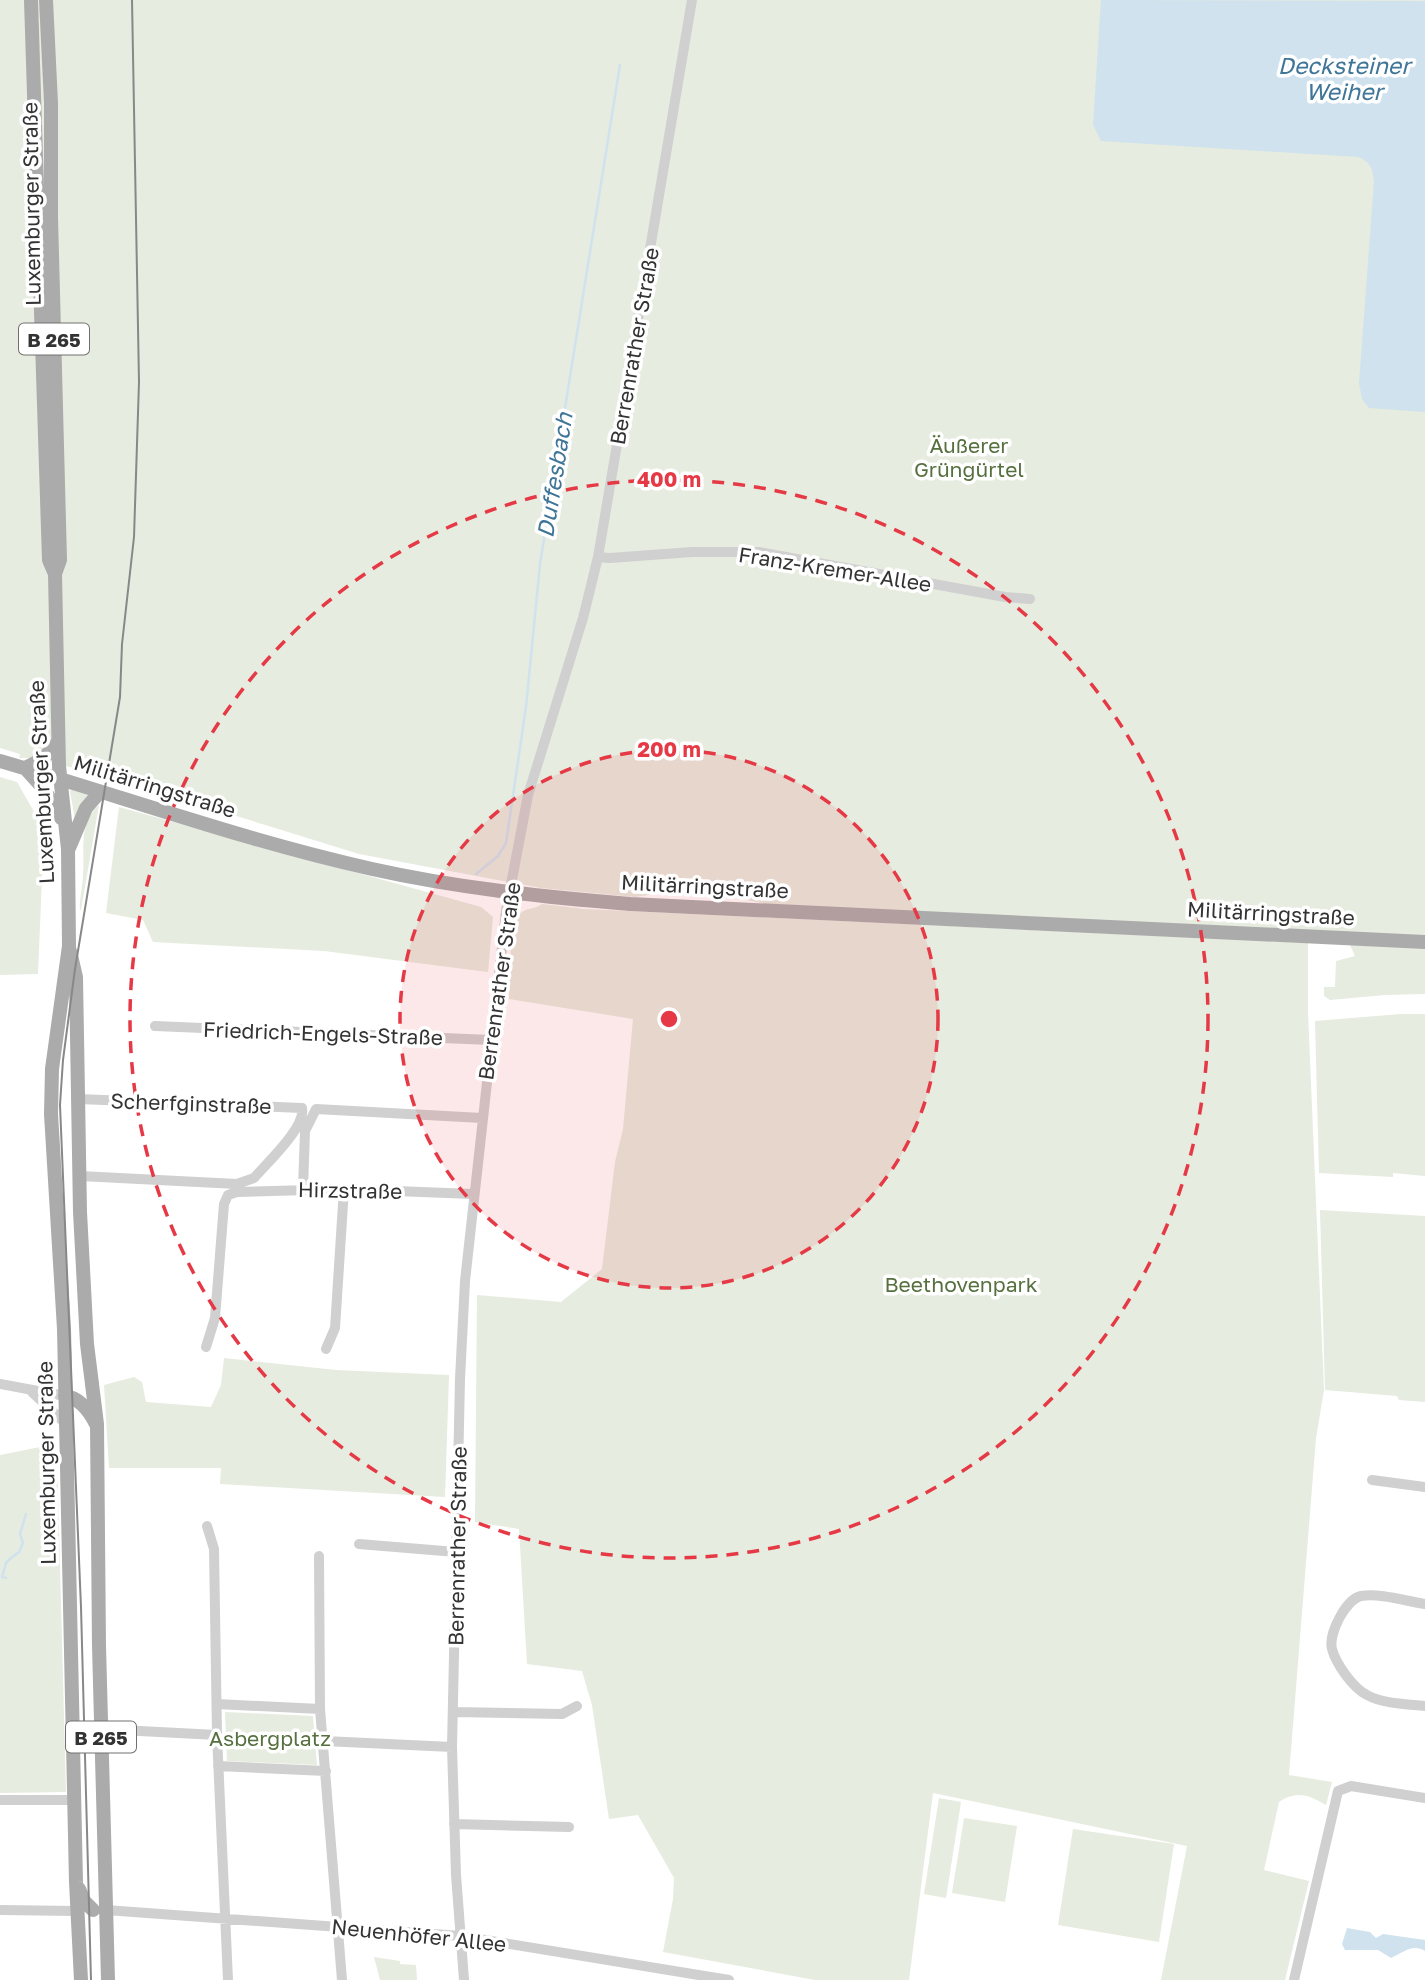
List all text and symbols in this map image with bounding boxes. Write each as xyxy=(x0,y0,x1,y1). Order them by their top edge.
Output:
water label: Decksteiner Weiher xyxy=(1278,51,1413,105)
street label: Luxemburger Straße xyxy=(16,102,46,306)
street label: Berrenrather Straße xyxy=(604,245,664,447)
road number: B 265 xyxy=(19,324,89,354)
water label: Duffesbach xyxy=(530,410,578,539)
park label: Äußerer Grüngürtel xyxy=(914,432,1024,482)
text: 400 m xyxy=(637,466,701,492)
street label: Franz-Kremer-Allee xyxy=(737,541,933,597)
street label: Luxemburger Straße xyxy=(23,679,59,885)
text: 200 m xyxy=(637,736,701,762)
street label: Militärringstraße xyxy=(71,749,239,823)
street label: Militärringstraße xyxy=(620,869,790,903)
street label: Berrenrather Straße xyxy=(472,880,526,1082)
street label: Militärringstraße xyxy=(1186,896,1356,930)
centre of rings xyxy=(657,1007,681,1031)
street label: Friedrich-Engels-Straße xyxy=(203,1016,443,1050)
street label: Scherfginstraße xyxy=(110,1087,272,1119)
street label: Hirzstraße xyxy=(298,1176,402,1204)
park label: Beethovenpark xyxy=(884,1271,1038,1297)
street label: Luxemburger Straße xyxy=(31,1361,61,1565)
street label: Berrenrather Straße xyxy=(442,1446,472,1646)
road number: B 265 xyxy=(66,1722,136,1752)
park label: Asbergplatz xyxy=(209,1725,331,1751)
street label: Neuenhöfer Allee xyxy=(330,1913,508,1957)

